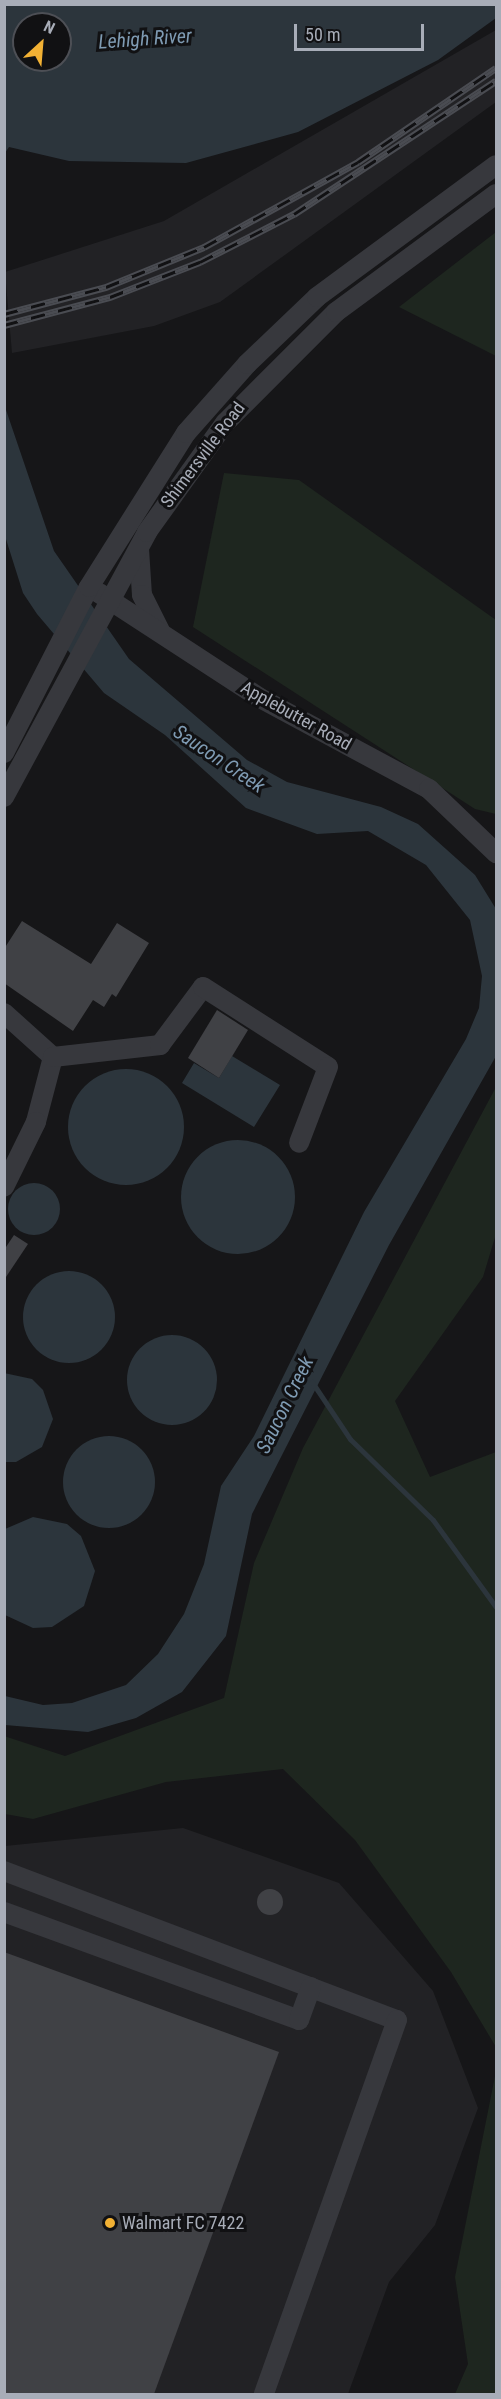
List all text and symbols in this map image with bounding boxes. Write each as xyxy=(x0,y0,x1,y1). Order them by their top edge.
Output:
north arrow xyxy=(12,12,72,72)
scale bar xyxy=(297,12,428,50)
text: N xyxy=(41,16,58,38)
water label: Lehigh River xyxy=(98,24,192,54)
text: 50 m xyxy=(305,24,340,45)
street label: Shimersville Road xyxy=(156,398,250,512)
street label: Applebutter Road xyxy=(237,677,355,755)
water label: Saucon Creek xyxy=(169,720,269,798)
water label: Saucon Creek xyxy=(251,1353,319,1457)
place label: Walmart FC 7422 xyxy=(122,2212,244,2234)
marker: Walmart FC 7422 xyxy=(103,2216,117,2230)

